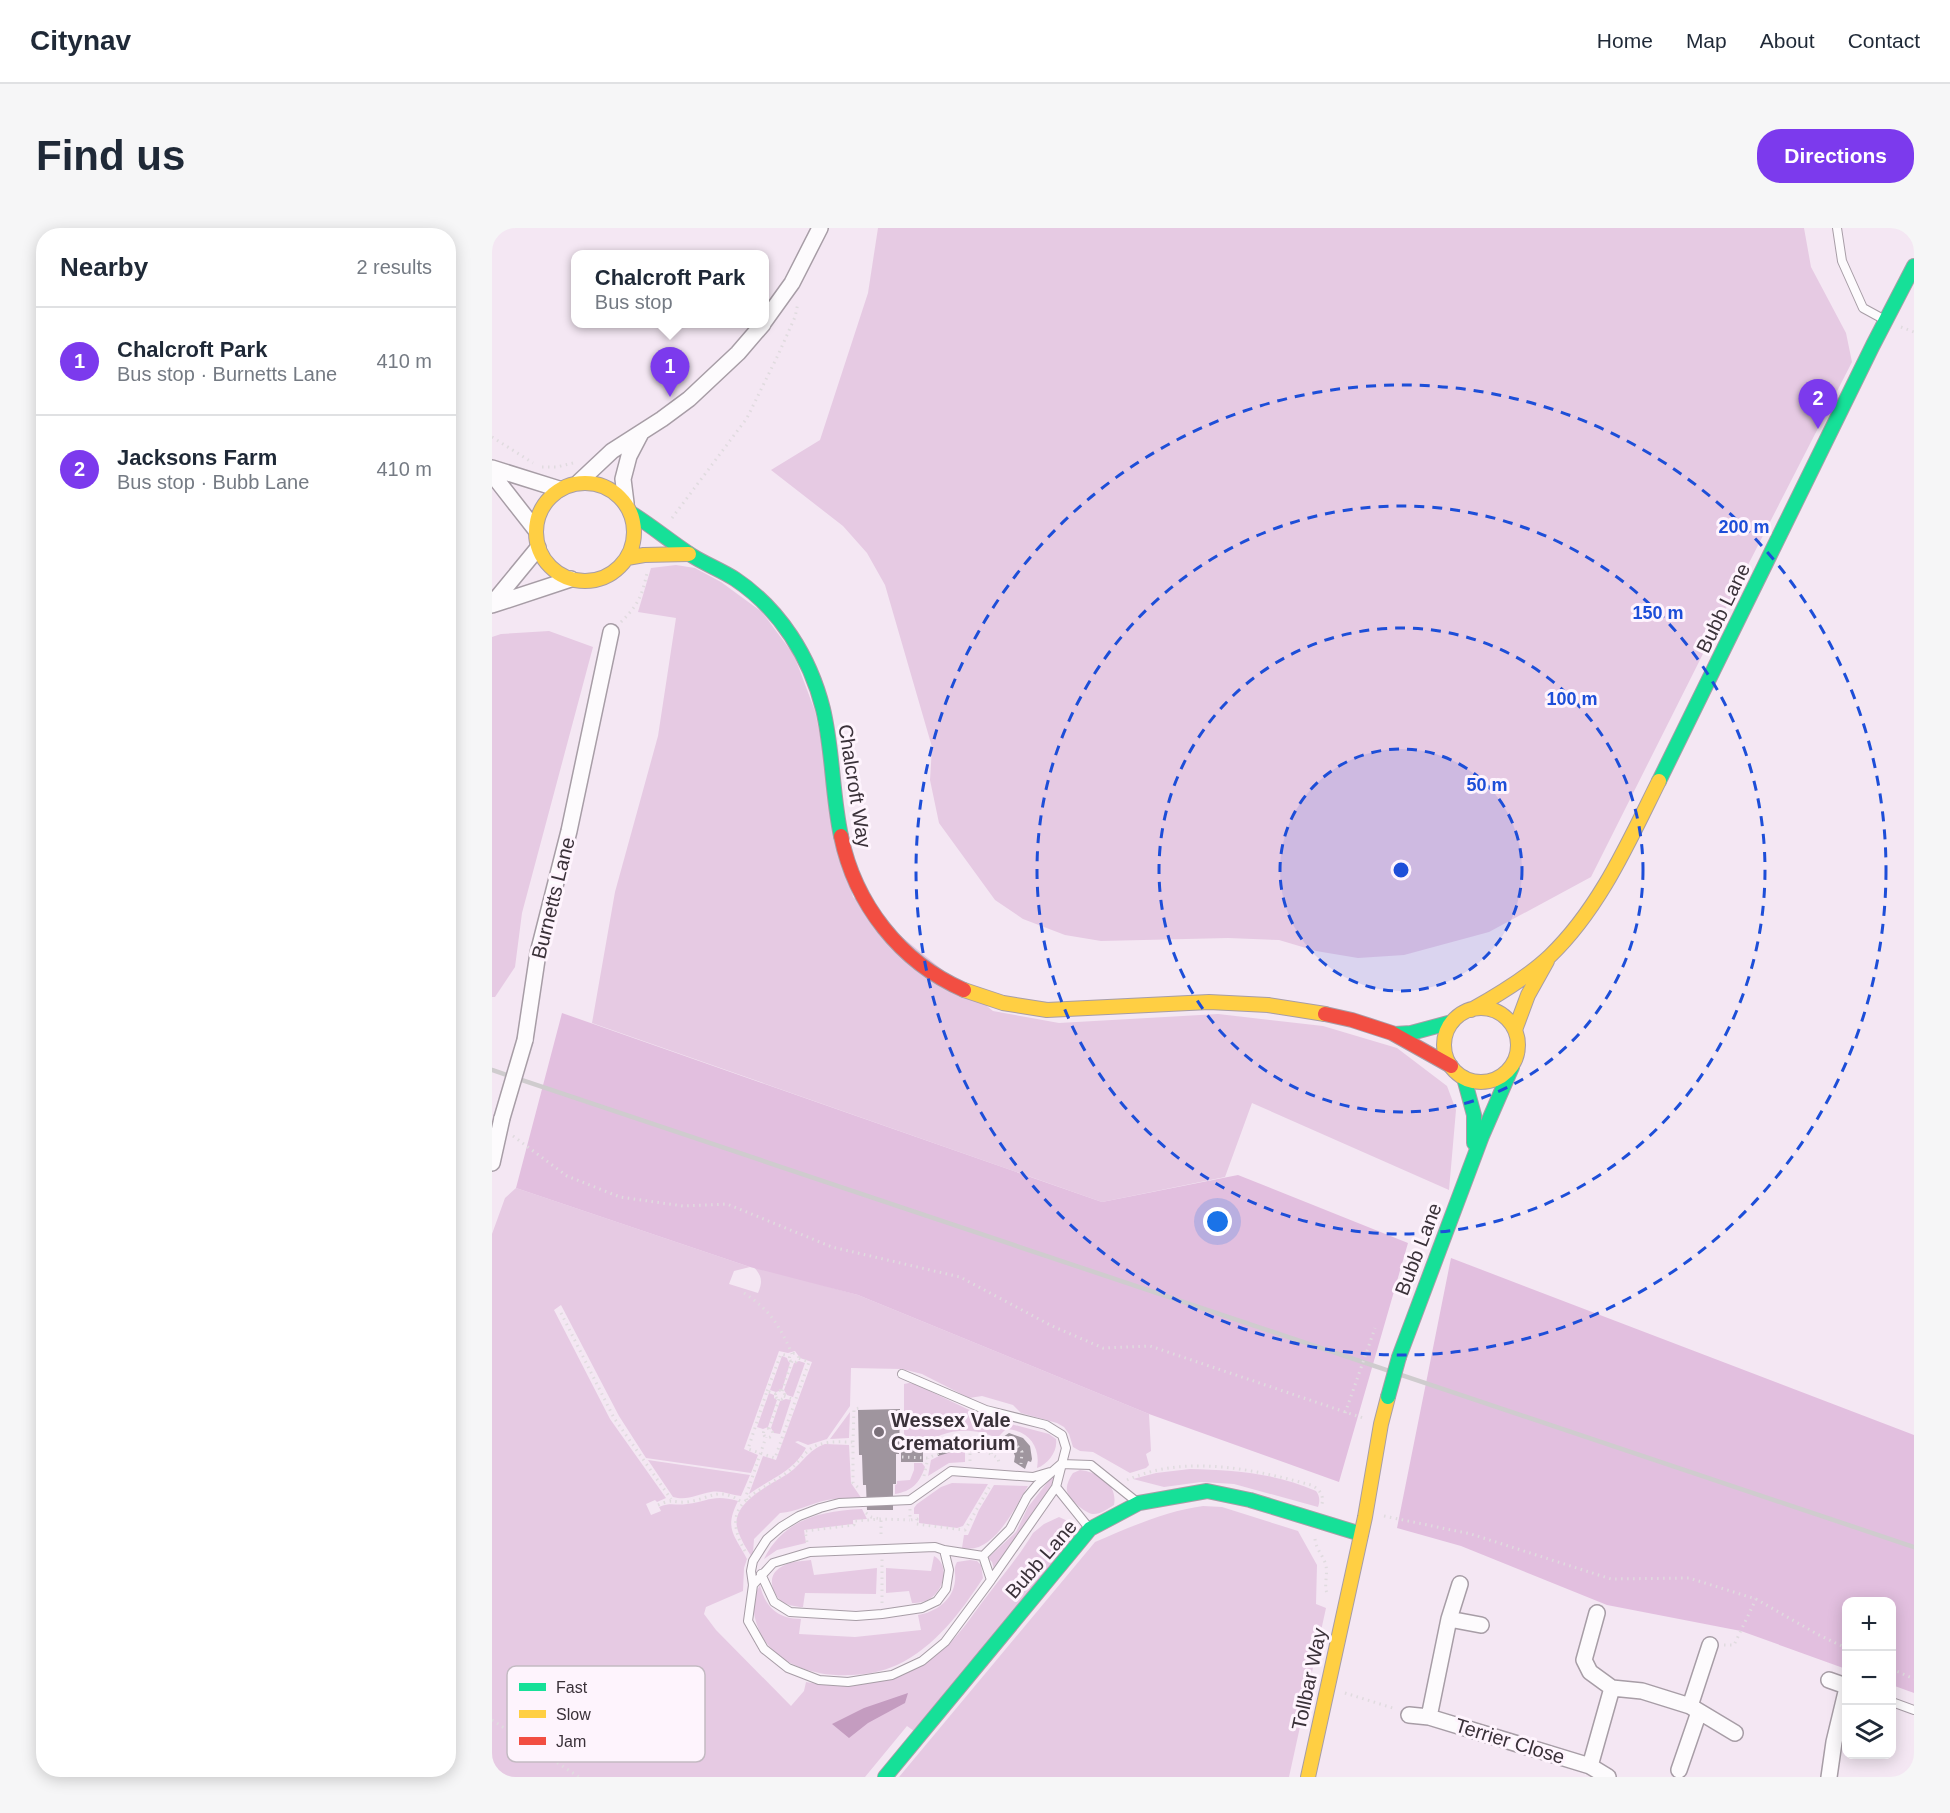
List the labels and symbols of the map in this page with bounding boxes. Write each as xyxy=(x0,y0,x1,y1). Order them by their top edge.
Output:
pin: 1 xyxy=(650,348,690,397)
pin: 2 xyxy=(1798,380,1838,429)
text: 200 m xyxy=(1718,517,1770,537)
street label: Bubb Lane xyxy=(1692,560,1754,656)
text: 150 m xyxy=(1632,603,1684,623)
text: 100 m xyxy=(1546,689,1598,709)
street label: Chalcroft Way xyxy=(834,723,876,849)
text: 50 m xyxy=(1466,775,1508,795)
street label: Burnetts Lane xyxy=(527,835,579,961)
centre of rings xyxy=(1391,860,1411,880)
street label: Bubb Lane xyxy=(1390,1200,1446,1298)
your location xyxy=(1203,1207,1232,1236)
place label: Wessex Vale Crematorium xyxy=(891,1409,1015,1454)
marker: Wessex Vale Crematorium xyxy=(872,1425,886,1439)
street label: Bubb Lane xyxy=(1001,1515,1081,1603)
street label: Tollbar Way xyxy=(1287,1626,1331,1732)
legend xyxy=(507,1666,705,1762)
text: Fast xyxy=(556,1679,588,1696)
text: Slow xyxy=(556,1706,591,1723)
street label: Terrier Close xyxy=(1453,1714,1567,1768)
text: Jam xyxy=(556,1733,586,1750)

